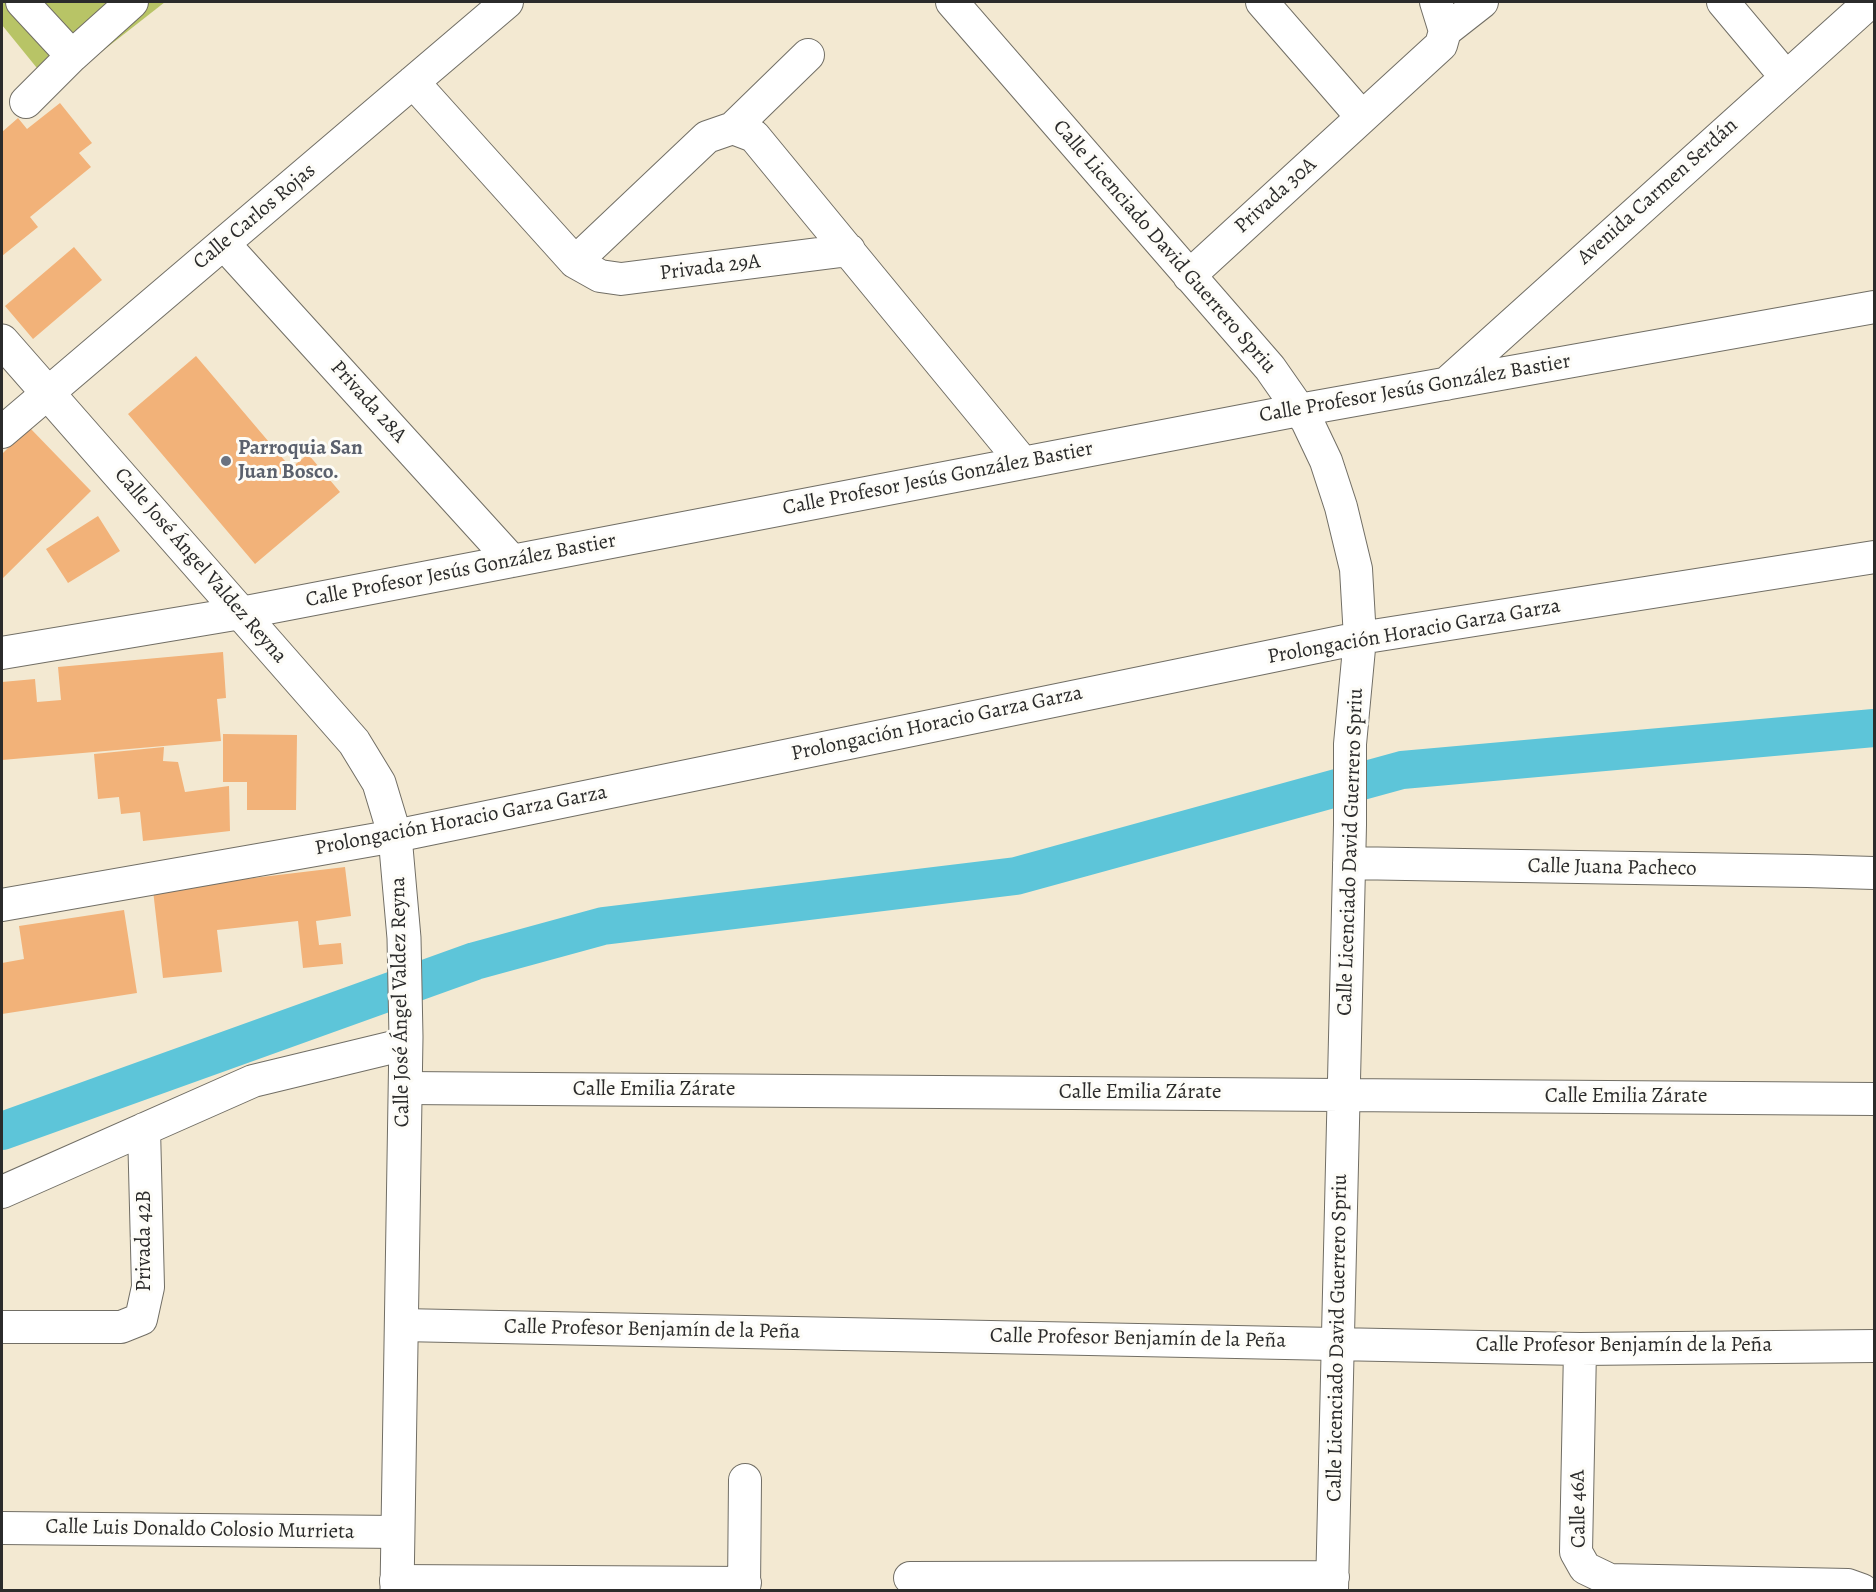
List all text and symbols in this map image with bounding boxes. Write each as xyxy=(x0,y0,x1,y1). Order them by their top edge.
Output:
street label: Avenida Carmen Serdán xyxy=(1573,113,1743,271)
street label: Calle Licenciado David Guerrero Spriu xyxy=(1047,115,1281,379)
street label: Privada 30A xyxy=(1230,153,1322,239)
street label: Calle Carlos Rojas xyxy=(189,158,321,276)
street label: Privada 29A xyxy=(658,249,762,287)
street label: Calle Profesor Jesús González Bastier xyxy=(1257,349,1573,429)
street label: Privada 28A xyxy=(325,356,411,448)
place label: Parroquia San Juan Bosco. xyxy=(238,436,363,486)
street label: Calle Profesor Jesús González Bastier xyxy=(781,437,1095,521)
marker: Parroquia San Juan Bosco. xyxy=(219,454,233,468)
street label: Calle José Ángel Valdez Reyna xyxy=(108,463,292,669)
street label: Calle Profesor Jesús González Bastier xyxy=(304,529,618,613)
street label: Prolongación Horacio Garza Garza xyxy=(1266,594,1562,670)
street label: Prolongación Horacio Garza Garza xyxy=(789,681,1085,767)
street label: Calle Licenciado David Guerrero Spriu xyxy=(1333,688,1369,1016)
street label: Prolongación Horacio Garza Garza xyxy=(313,780,609,862)
street label: Calle Juana Pacheco xyxy=(1527,854,1697,882)
street label: Calle José Ángel Valdez Reyna xyxy=(386,876,416,1128)
street label: Calle Emilia Zárate xyxy=(573,1077,735,1103)
street label: Calle Emilia Zárate xyxy=(1059,1080,1221,1106)
street label: Calle Emilia Zárate xyxy=(1545,1084,1707,1110)
street label: Calle Licenciado David Guerrero Spriu xyxy=(1323,1174,1353,1502)
street label: Privada 42B xyxy=(132,1190,158,1292)
street label: Calle Profesor Benjamín de la Peña xyxy=(504,1315,800,1345)
street label: Calle Profesor Benjamín de la Peña xyxy=(990,1324,1286,1354)
street label: Calle Profesor Benjamín de la Peña xyxy=(1476,1333,1772,1359)
street label: Calle 46A xyxy=(1566,1470,1592,1548)
street label: Calle Luis Donaldo Colosio Murrieta xyxy=(45,1515,355,1545)

